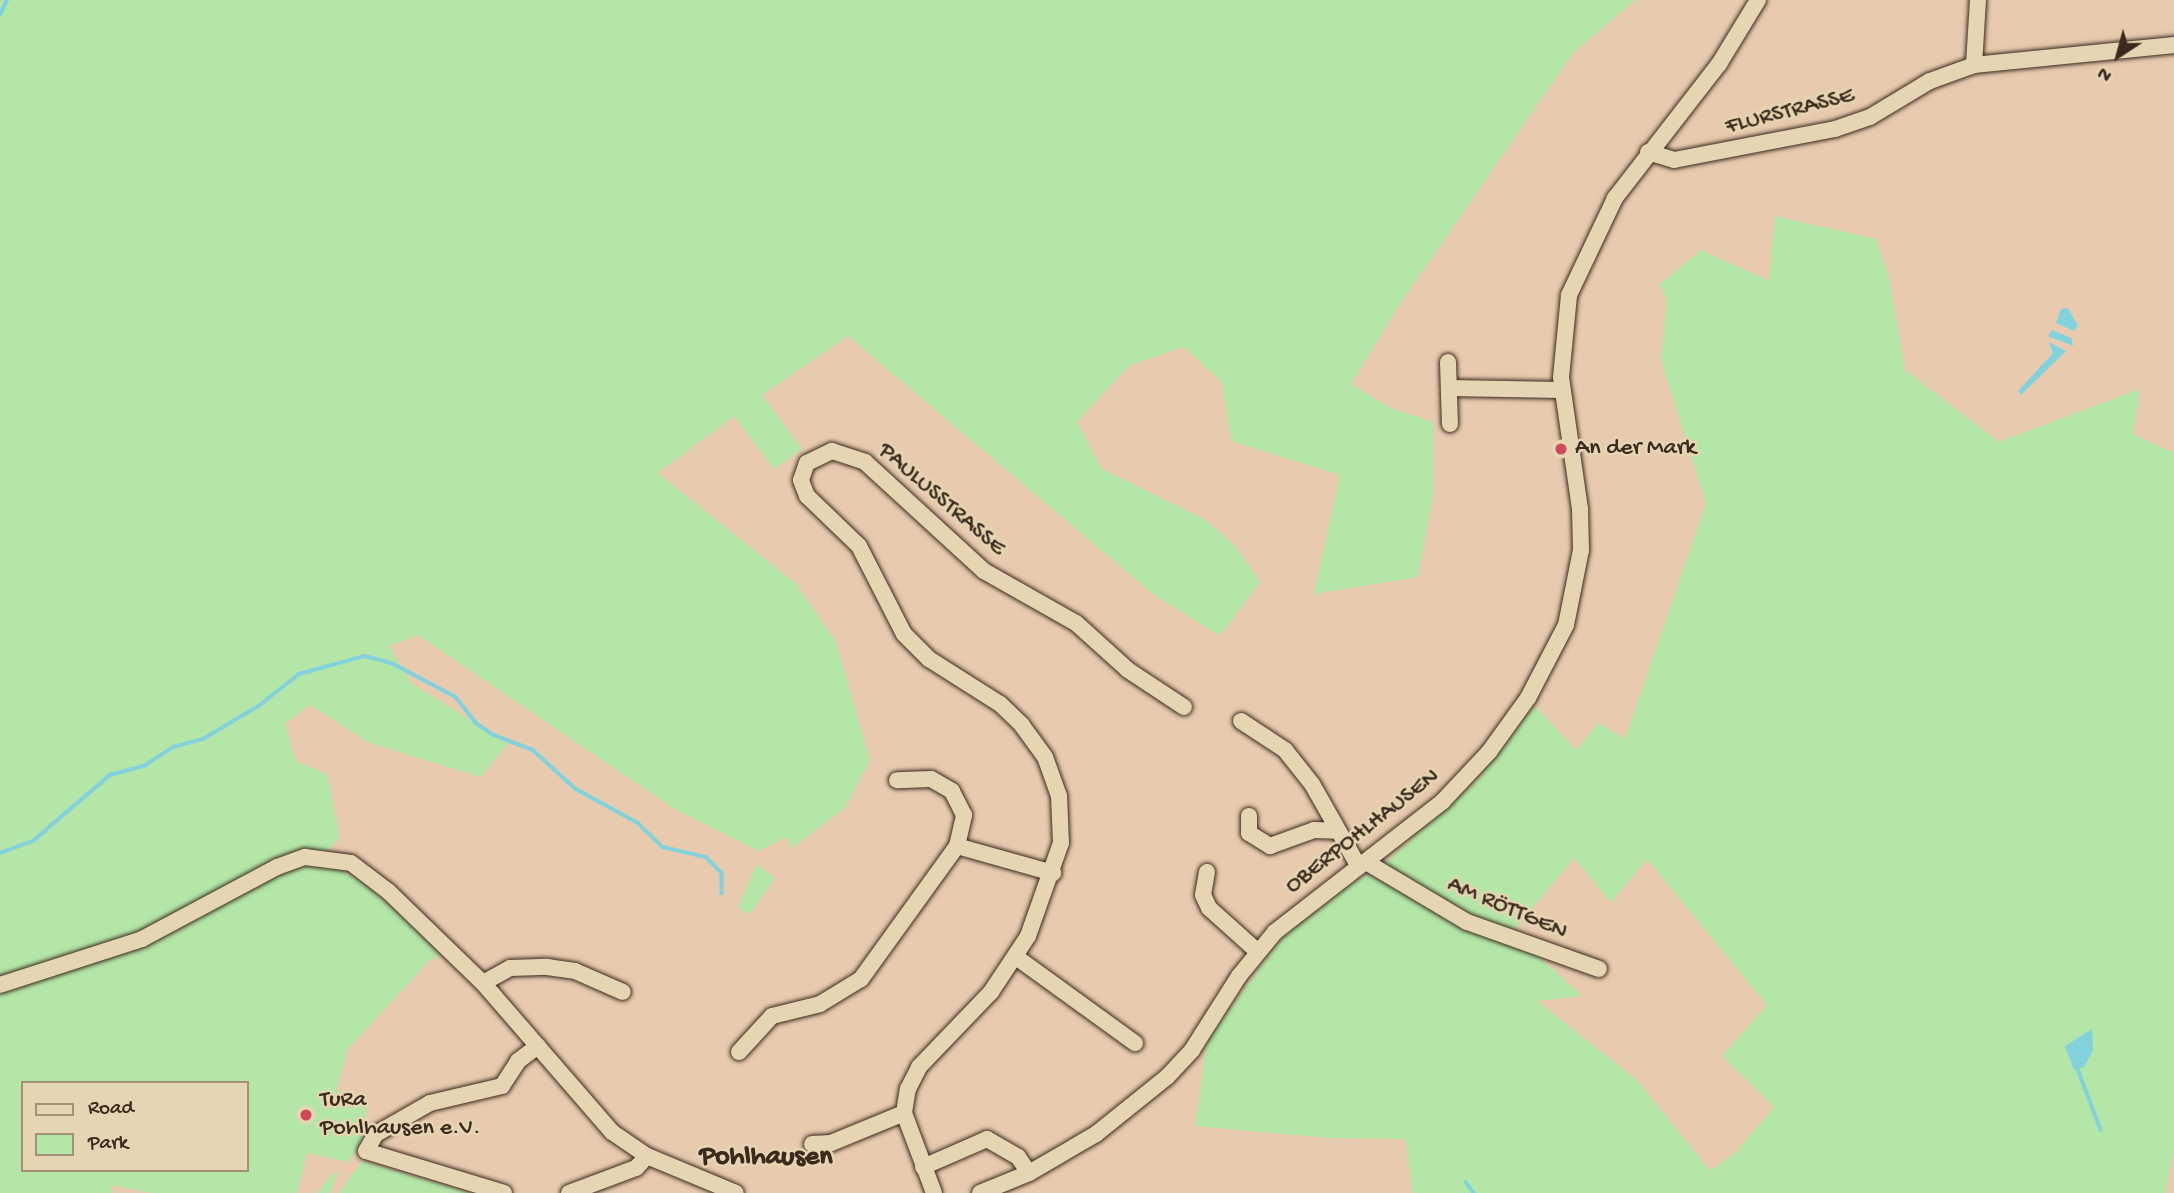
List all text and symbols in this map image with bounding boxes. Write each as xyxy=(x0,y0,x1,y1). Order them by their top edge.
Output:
north arrow xyxy=(2083,21,2153,91)
text: N xyxy=(2094,60,2117,86)
street label: FLURSTRASSE xyxy=(1723,82,1857,142)
place label: An der Mark xyxy=(1575,435,1696,463)
street label: PAULUSSTRASSE xyxy=(871,437,1011,563)
marker: An der Mark xyxy=(1553,441,1569,457)
street label: OBERPOHLHAUSEN xyxy=(1280,763,1446,901)
street label: AM RÖTTGEN xyxy=(1443,871,1571,947)
legend xyxy=(21,1081,248,1172)
place label: TuRa Pohlhausen e.V. xyxy=(320,1087,480,1143)
text: Road xyxy=(88,1097,134,1122)
marker: TuRa Pohlhausen e.V. xyxy=(298,1107,314,1123)
text: Park xyxy=(88,1132,128,1157)
district label: Pohlhausen xyxy=(700,1141,832,1175)

